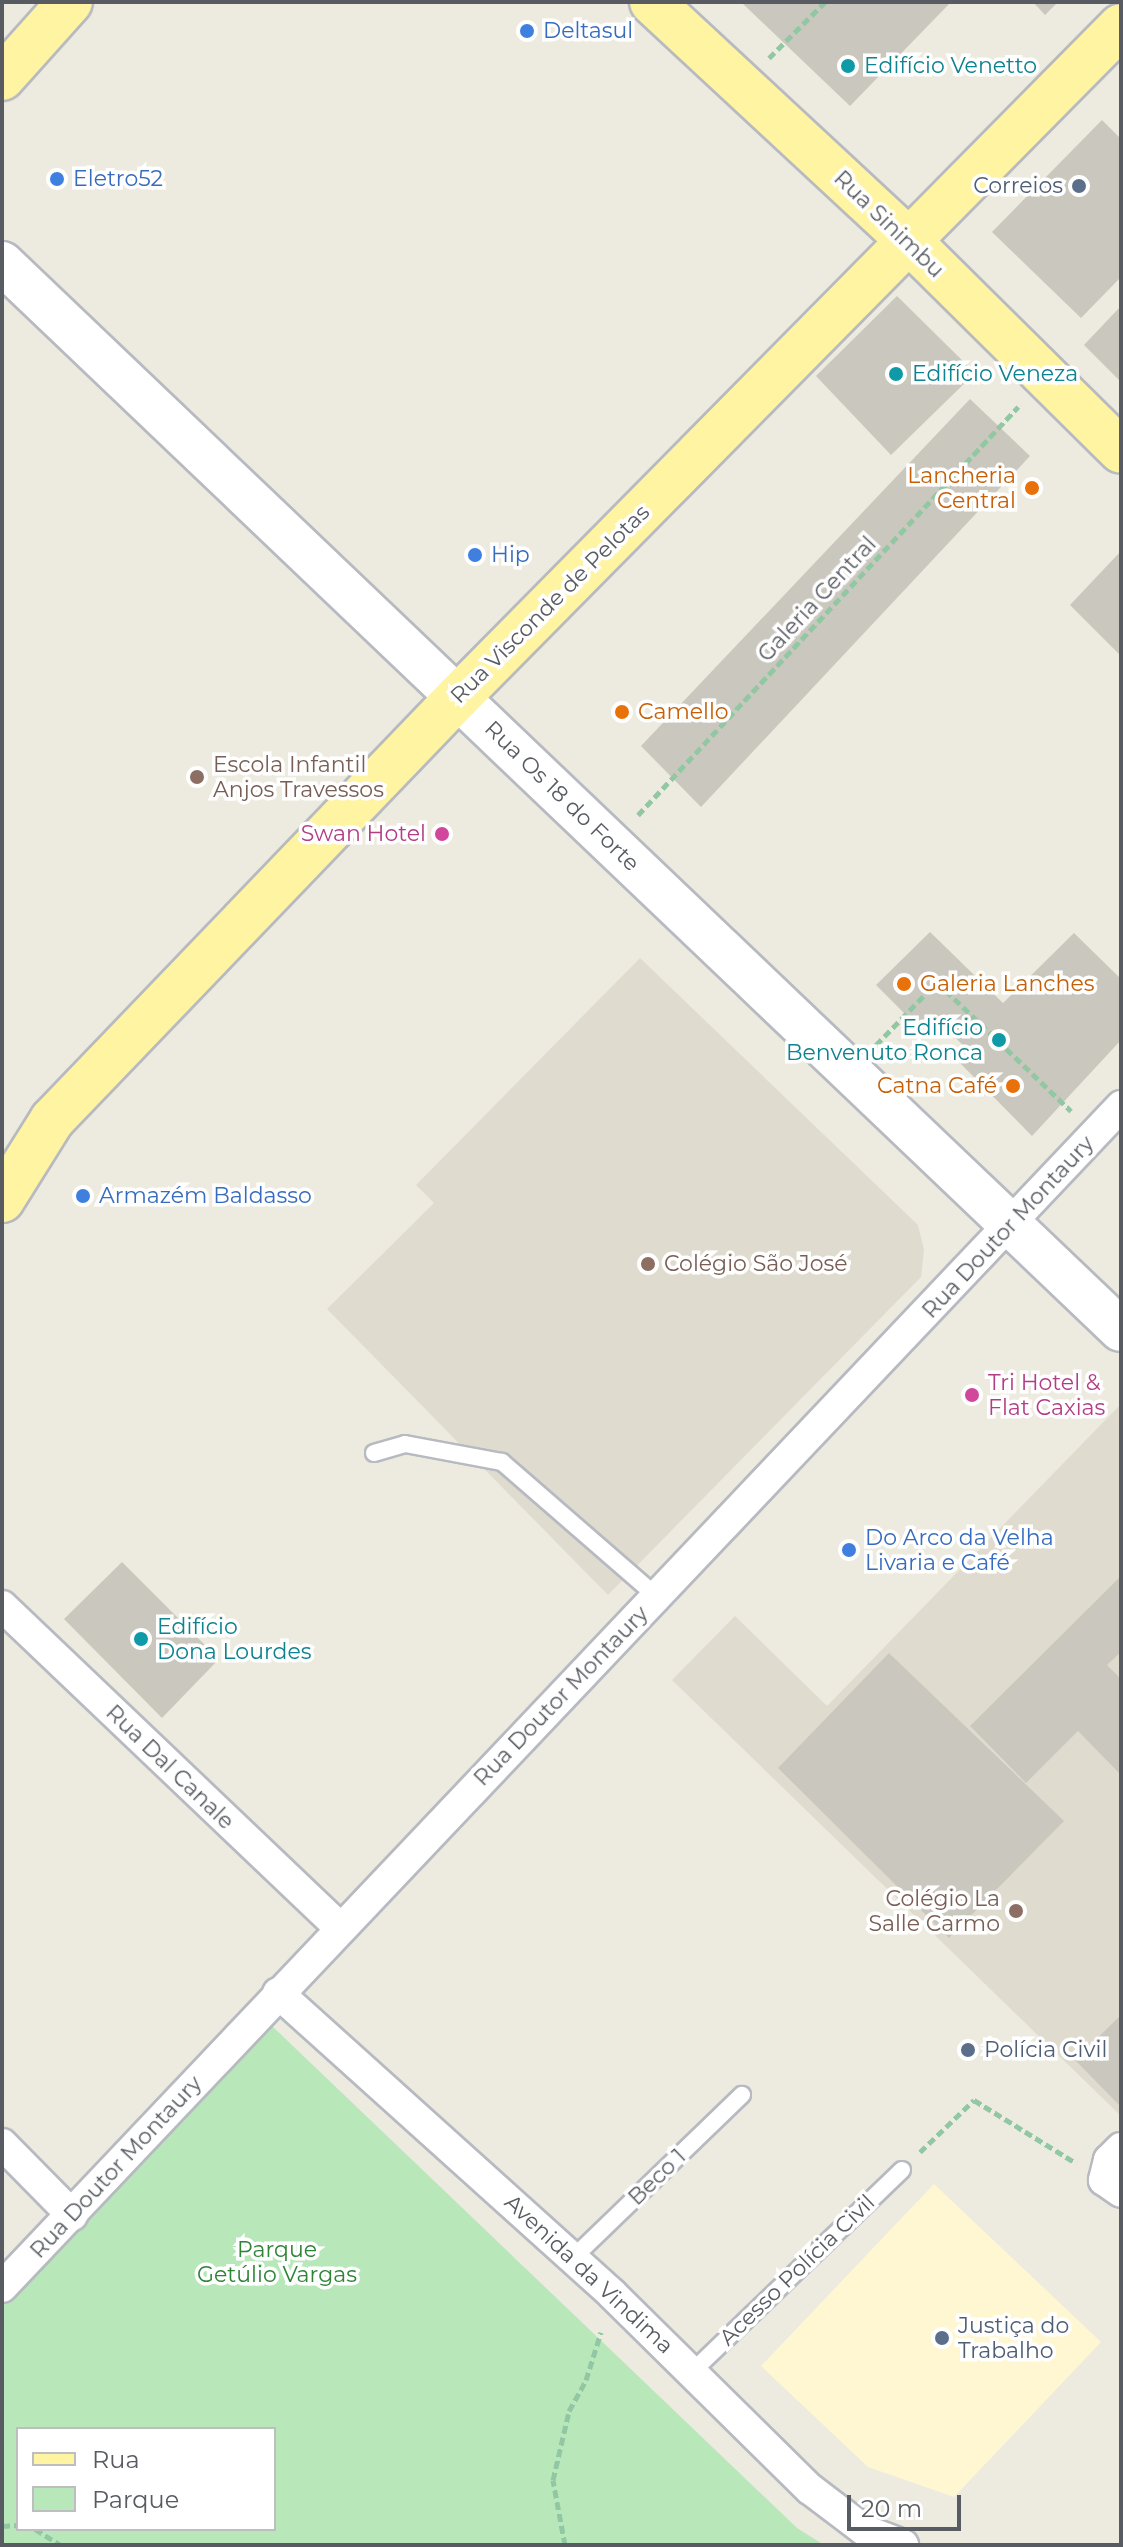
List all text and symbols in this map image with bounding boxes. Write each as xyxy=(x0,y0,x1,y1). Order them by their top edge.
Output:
place label: Deltasul xyxy=(543,18,633,44)
marker: Deltasul xyxy=(518,22,536,40)
place label: Edifício Venetto xyxy=(864,53,1037,79)
marker: Edifício Venetto xyxy=(839,57,857,75)
street label: Rua Sinimbu xyxy=(829,165,949,283)
place label: Eletro52 xyxy=(73,166,163,192)
marker: Eletro52 xyxy=(48,170,66,188)
place label: Correios xyxy=(973,173,1063,199)
marker: Correios xyxy=(1070,177,1088,195)
place label: Edifício Veneza xyxy=(912,361,1078,387)
marker: Edifício Veneza xyxy=(887,365,905,383)
place label: Lancheria Central xyxy=(907,462,1016,514)
marker: Lancheria Central xyxy=(1023,479,1041,497)
street label: Rua Visconde de Pelotas xyxy=(445,499,655,709)
street label: Galeria Central xyxy=(752,531,882,667)
place label: Hip xyxy=(491,542,530,568)
marker: Hip xyxy=(466,546,484,564)
place label: Camello xyxy=(638,699,729,725)
marker: Camello xyxy=(613,703,631,721)
street label: Rua Os 18 do Forte xyxy=(479,715,645,877)
place label: Escola Infantil Anjos Travessos xyxy=(213,751,384,802)
marker: Escola Infantil Anjos Travessos xyxy=(188,768,206,786)
place label: Swan Hotel xyxy=(301,821,426,847)
marker: Swan Hotel xyxy=(433,825,451,843)
place label: Galeria Lanches xyxy=(920,971,1094,997)
marker: Galeria Lanches xyxy=(895,975,913,993)
place label: Edifício Benvenuto Ronca xyxy=(786,1014,983,1066)
marker: Edifício Benvenuto Ronca xyxy=(990,1031,1008,1049)
place label: Catna Café xyxy=(877,1073,997,1099)
marker: Catna Café xyxy=(1004,1077,1022,1095)
street label: Rua Doutor Montaury xyxy=(917,1130,1099,1324)
place label: Armazém Baldasso xyxy=(99,1183,312,1209)
marker: Armazém Baldasso xyxy=(74,1187,92,1205)
place label: Colégio São José xyxy=(664,1251,848,1277)
marker: Colégio São José xyxy=(639,1255,657,1273)
place label: Tri Hotel & Flat Caxias xyxy=(988,1369,1105,1420)
marker: Tri Hotel & Flat Caxias xyxy=(963,1386,981,1404)
place label: Do Arco da Velha Livaria e Café xyxy=(865,1524,1054,1576)
marker: Do Arco da Velha Livaria e Café xyxy=(840,1541,858,1559)
street label: Rua Doutor Montaury xyxy=(468,1601,654,1791)
place label: Edifício Dona Lourdes xyxy=(157,1613,311,1664)
marker: Edifício Dona Lourdes xyxy=(132,1630,150,1648)
street label: Rua Dal Canale xyxy=(101,1699,239,1835)
place label: Colégio La Salle Carmo xyxy=(868,1885,1000,1936)
marker: Colégio La Salle Carmo xyxy=(1007,1902,1025,1920)
place label: Polícia Civil xyxy=(984,2037,1107,2063)
marker: Polícia Civil xyxy=(959,2041,977,2059)
street label: Rua Doutor Montaury xyxy=(25,2070,207,2264)
street label: Beco 1 xyxy=(623,2143,691,2211)
street label: Avenida da Vindima xyxy=(499,2189,679,2359)
street label: Acesso Polícia Civil xyxy=(714,2189,880,2351)
park label: Parque Getúlio Vargas xyxy=(197,2236,357,2288)
place label: Justiça do Trabalho xyxy=(958,2312,1069,2364)
marker: Justiça do Trabalho xyxy=(933,2329,951,2347)
legend xyxy=(16,2427,276,2531)
text: Rua xyxy=(92,2445,140,2474)
scale bar xyxy=(851,2479,965,2529)
text: Parque xyxy=(92,2485,179,2514)
text: 20 m xyxy=(861,2494,922,2523)

